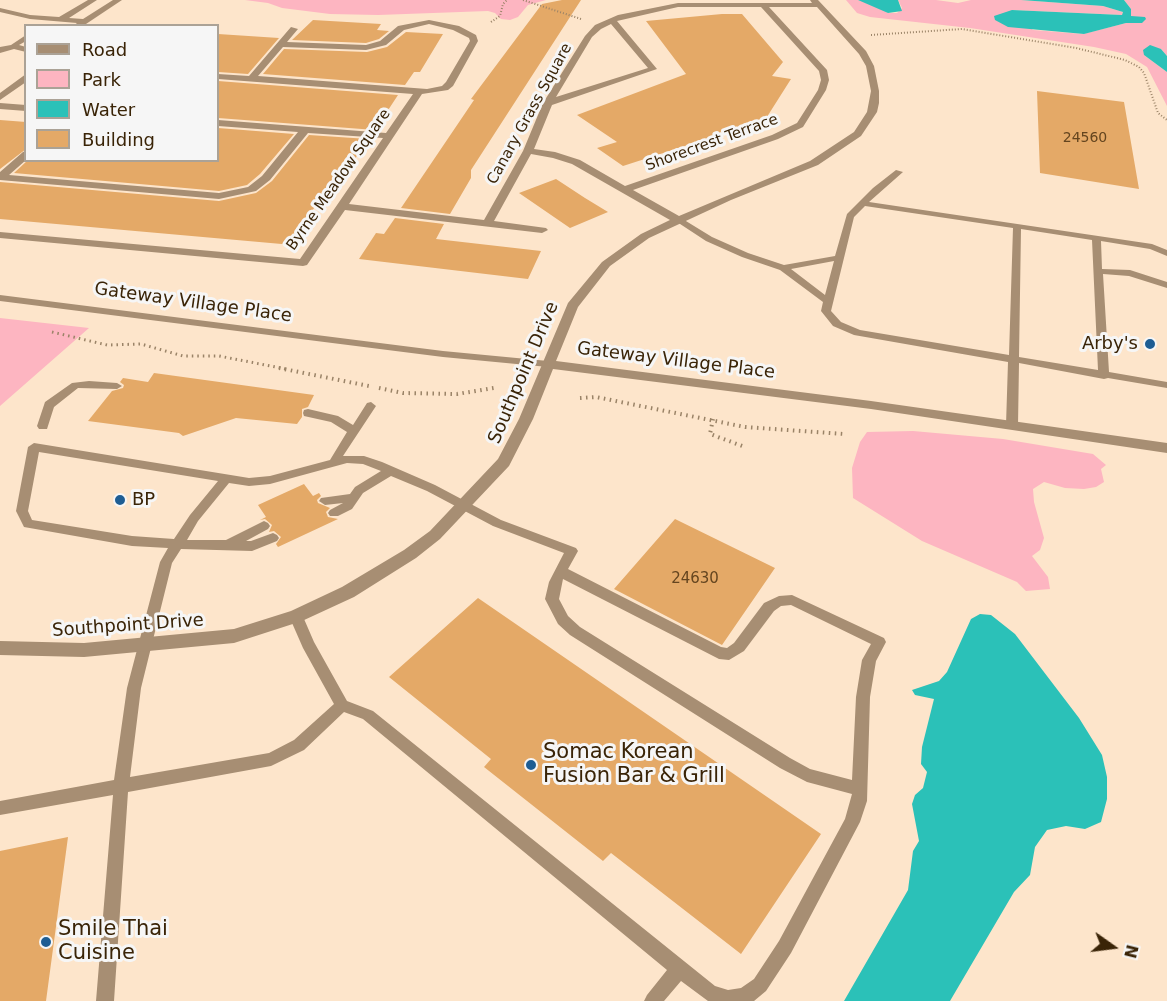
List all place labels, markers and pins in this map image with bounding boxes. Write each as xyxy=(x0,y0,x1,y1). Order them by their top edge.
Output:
place label: Arby's xyxy=(1082,333,1138,355)
marker: Arby's xyxy=(1143,337,1157,351)
place label: BP xyxy=(132,489,155,511)
marker: BP xyxy=(113,493,127,507)
place label: Somac Korean Fusion Bar & Grill xyxy=(543,740,725,790)
marker: Somac Korean Fusion Bar & Grill xyxy=(524,758,538,772)
place label: Smile Thai Cuisine xyxy=(58,917,168,967)
marker: Smile Thai Cuisine xyxy=(39,935,53,949)

